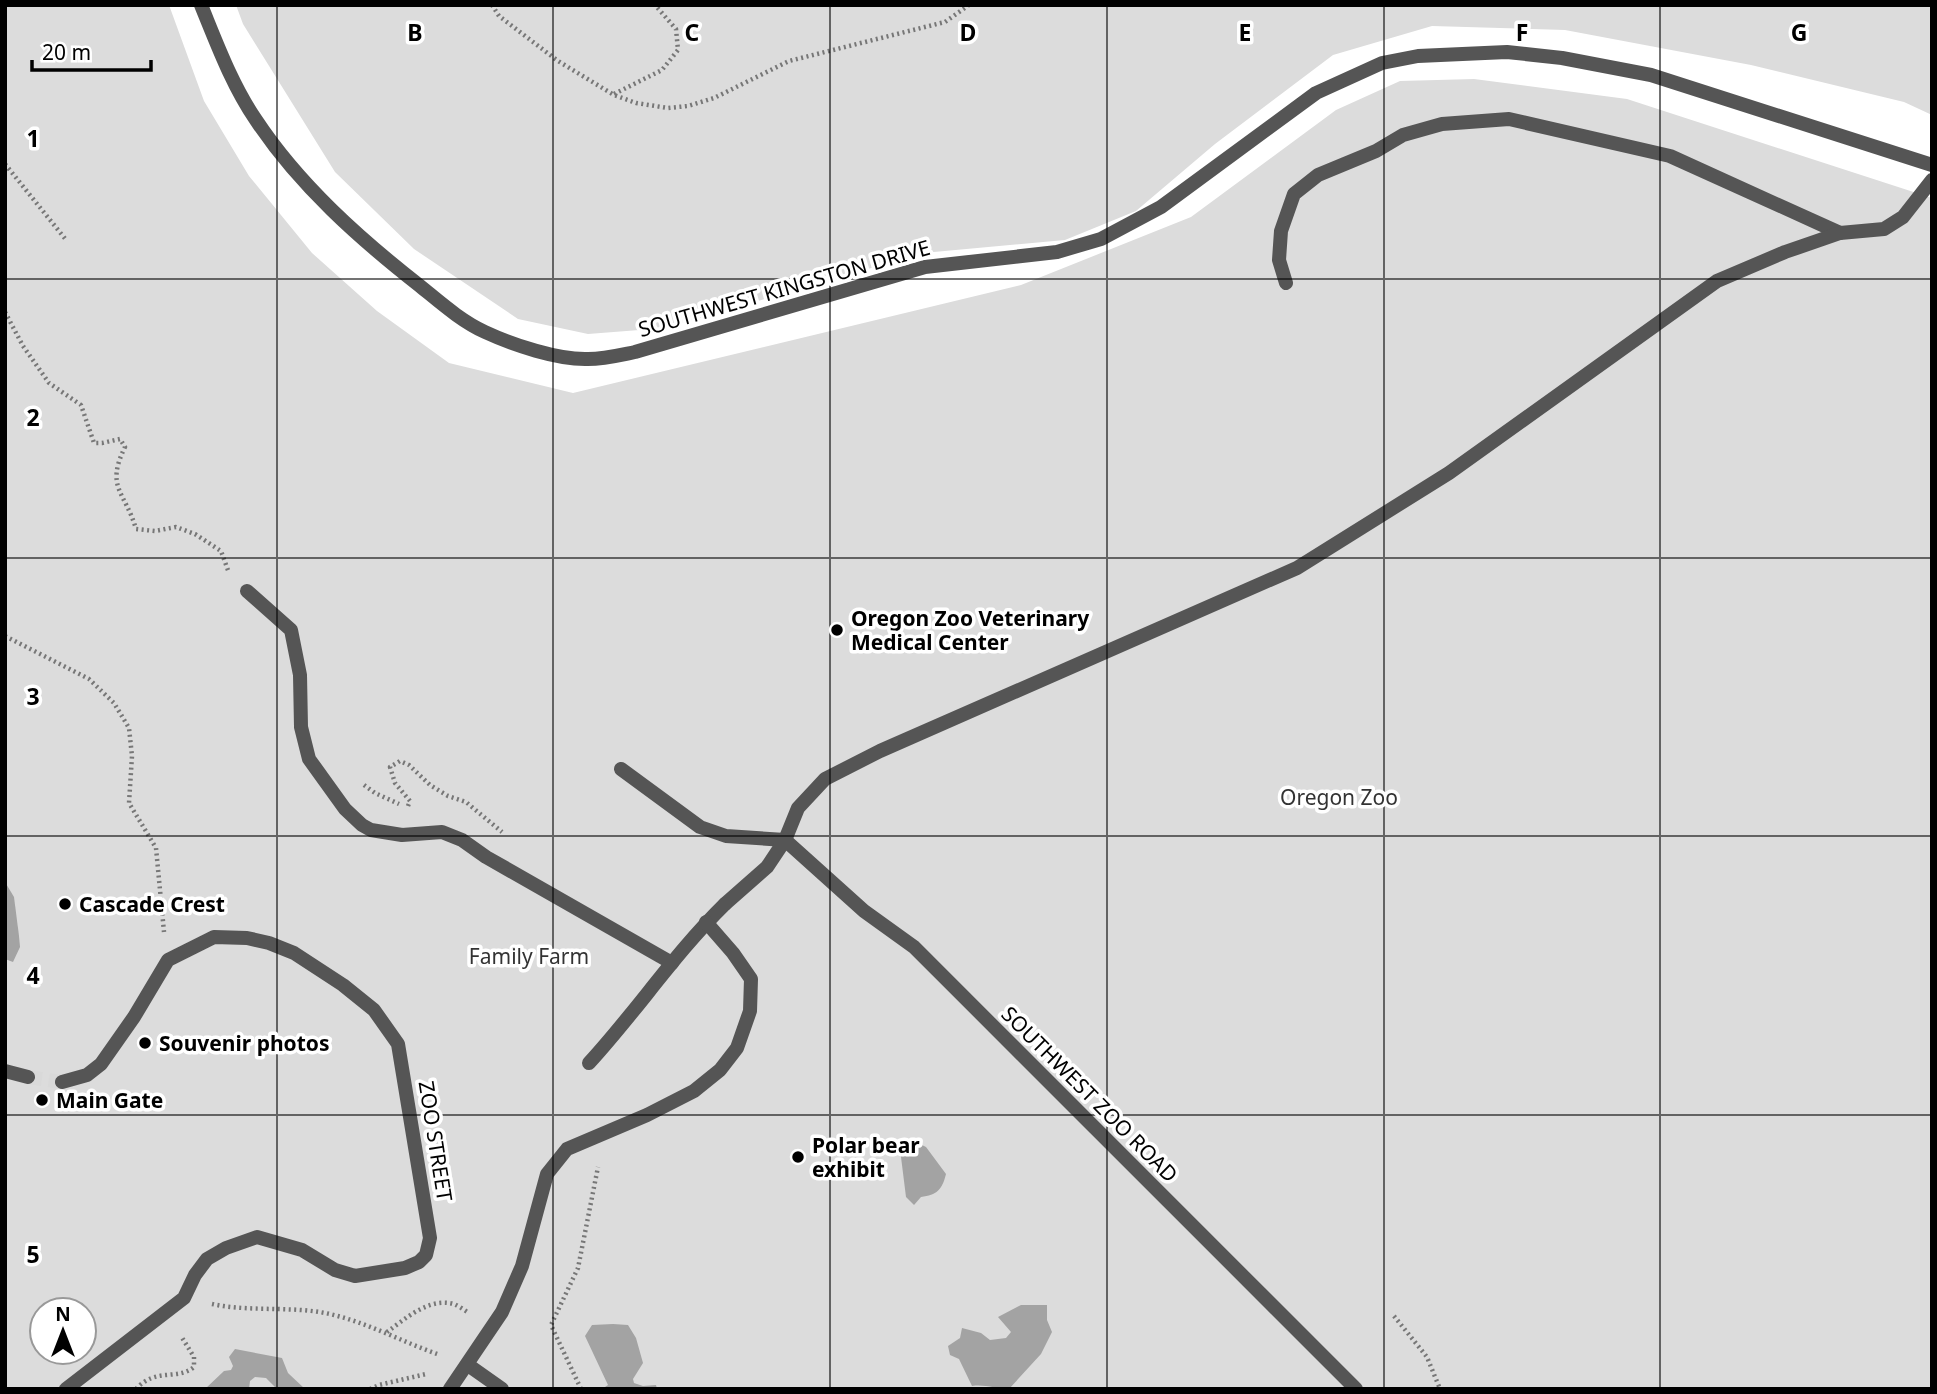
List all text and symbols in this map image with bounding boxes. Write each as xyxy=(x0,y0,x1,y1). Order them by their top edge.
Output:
text: B xyxy=(407,16,423,48)
text: C xyxy=(685,16,700,48)
text: D xyxy=(960,16,976,48)
text: E xyxy=(1239,16,1251,48)
text: F xyxy=(1516,16,1528,48)
text: G xyxy=(1791,16,1807,48)
scale bar xyxy=(32,28,150,72)
text: 20 m xyxy=(42,38,91,66)
text: 1 xyxy=(26,122,40,154)
street label: SOUTHWEST KINGSTON DRIVE xyxy=(635,233,933,343)
text: 2 xyxy=(26,401,40,433)
place label: Oregon Zoo Veterinary Medical Center xyxy=(851,604,1089,656)
marker: Oregon Zoo Veterinary Medical Center xyxy=(829,622,845,638)
text: 3 xyxy=(26,680,40,712)
park label: Oregon Zoo xyxy=(1280,783,1398,811)
place label: Cascade Crest xyxy=(79,890,225,918)
marker: Cascade Crest xyxy=(57,896,73,912)
park label: Family Farm xyxy=(469,942,589,970)
text: 4 xyxy=(26,959,40,991)
street label: SOUTHWEST ZOO ROAD xyxy=(996,1000,1184,1188)
place label: Souvenir photos xyxy=(159,1029,329,1057)
marker: Souvenir photos xyxy=(137,1035,153,1051)
street label: ZOO STREET xyxy=(413,1079,459,1203)
place label: Main Gate xyxy=(56,1086,163,1114)
marker: Main Gate xyxy=(34,1092,50,1108)
place label: Polar bear exhibit xyxy=(812,1131,920,1183)
marker: Polar bear exhibit xyxy=(790,1149,806,1165)
text: 5 xyxy=(26,1238,40,1270)
north arrow xyxy=(28,1296,98,1366)
text: N xyxy=(55,1301,71,1327)

